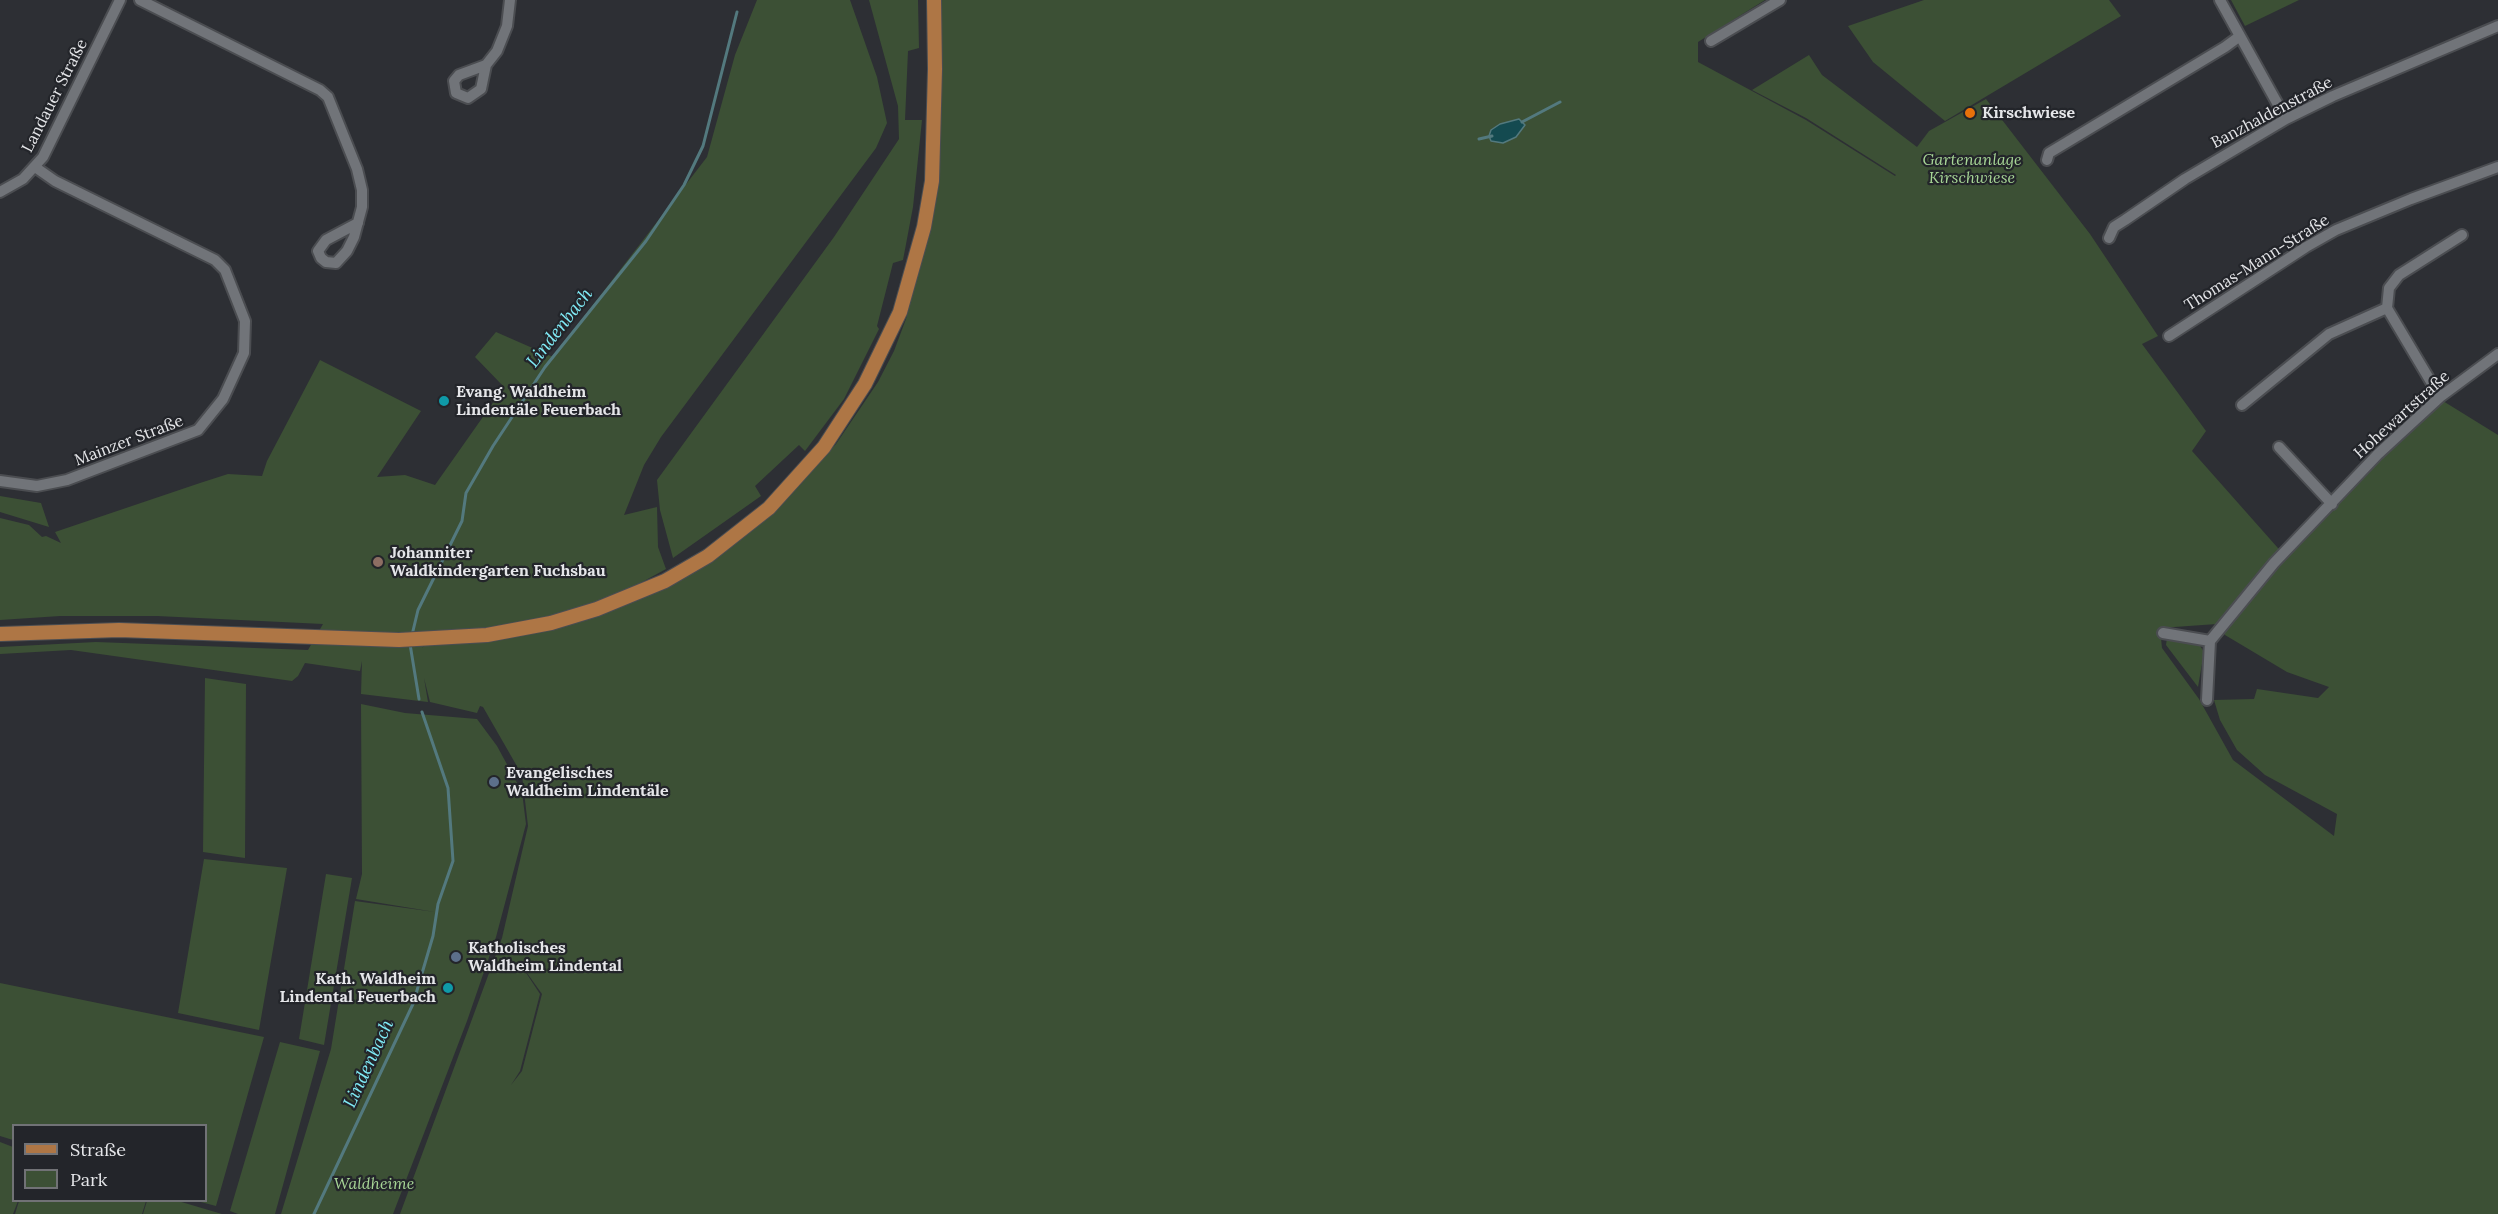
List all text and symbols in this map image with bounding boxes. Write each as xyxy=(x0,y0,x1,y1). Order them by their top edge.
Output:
street label: Landauer Straße xyxy=(18,36,92,156)
street label: Banzhaldenstraße xyxy=(2208,73,2336,153)
place label: Kirschwiese xyxy=(1982,103,2075,123)
marker: Kirschwiese xyxy=(1963,106,1977,120)
park label: Gartenanlage Kirschwiese xyxy=(1922,150,2022,188)
street label: Thomas-Mann-Straße xyxy=(2181,211,2333,315)
water label: Lindenbach xyxy=(522,284,598,372)
street label: Hohewartstraße xyxy=(2350,367,2454,463)
place label: Evang. Waldheim Lindentäle Feuerbach xyxy=(456,382,621,420)
marker: Evang. Waldheim Lindentäle Feuerbach xyxy=(437,394,451,408)
street label: Mainzer Straße xyxy=(72,411,186,471)
place label: Johanniter Waldkindergarten Fuchsbau xyxy=(390,543,606,581)
marker: Johanniter Waldkindergarten Fuchsbau xyxy=(371,555,385,569)
place label: Evangelisches Waldheim Lindentäle xyxy=(506,763,669,801)
marker: Evangelisches Waldheim Lindentäle xyxy=(487,775,501,789)
place label: Katholisches Waldheim Lindental xyxy=(468,938,622,976)
marker: Katholisches Waldheim Lindental xyxy=(449,950,463,964)
place label: Kath. Waldheim Lindental Feuerbach xyxy=(280,969,436,1007)
marker: Kath. Waldheim Lindental Feuerbach xyxy=(441,981,455,995)
water label: Lindenbach xyxy=(339,1017,399,1111)
legend xyxy=(12,1124,207,1202)
text: Straße xyxy=(70,1138,126,1161)
text: Park xyxy=(70,1168,107,1191)
park label: Waldheime xyxy=(334,1174,414,1194)

